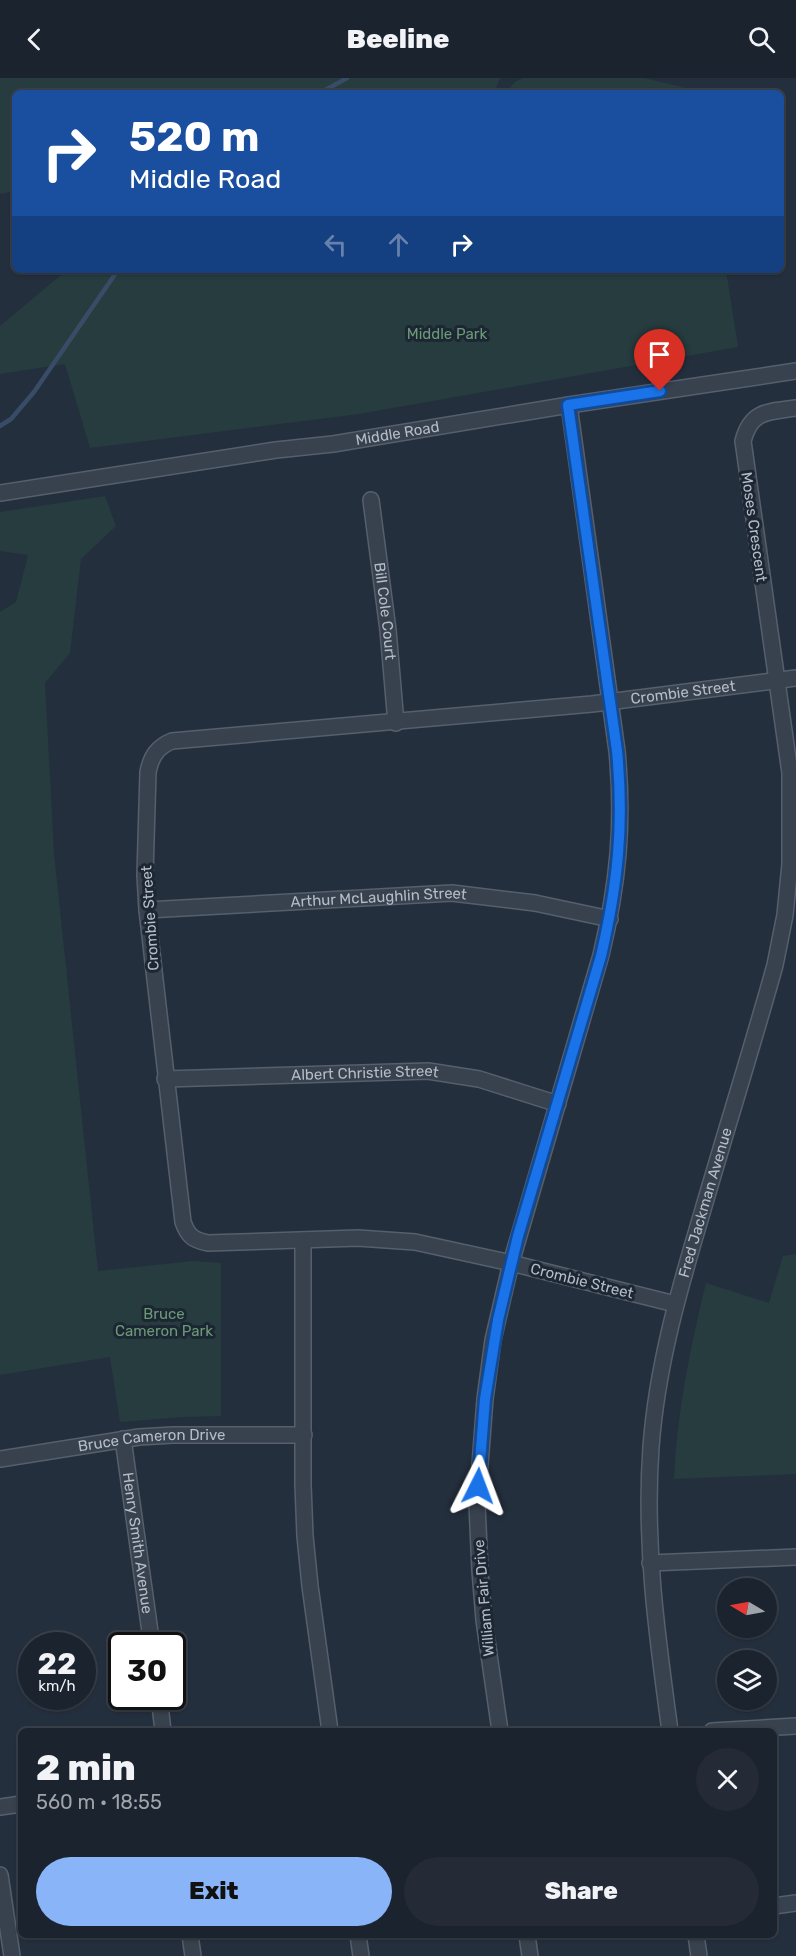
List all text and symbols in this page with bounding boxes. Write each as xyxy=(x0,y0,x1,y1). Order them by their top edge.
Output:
icon: back xyxy=(18,23,51,56)
text: Beeline xyxy=(347,23,449,55)
icon: search xyxy=(745,23,778,56)
text: 520 m xyxy=(129,112,259,162)
icon: right xyxy=(30,114,108,192)
text: Middle Road xyxy=(129,163,281,195)
icon: left xyxy=(319,228,352,261)
icon: ahead xyxy=(382,228,415,261)
icon: right xyxy=(445,228,478,261)
park label: Middle Park xyxy=(407,325,487,343)
pin xyxy=(634,329,685,391)
icon: arrive xyxy=(643,338,676,371)
street label: Middle Road xyxy=(354,418,441,449)
street label: Moses Crescent xyxy=(737,471,771,583)
street label: Bill Cole Court xyxy=(370,561,400,661)
street label: Crombie Street xyxy=(629,677,737,708)
street label: Crombie Street xyxy=(137,865,163,971)
street label: Arthur McLaughlin Street xyxy=(290,884,468,911)
street label: Albert Christie Street xyxy=(291,1062,440,1084)
street label: Fred Jackman Avenue xyxy=(675,1125,736,1280)
street label: Crombie Street xyxy=(529,1260,635,1303)
park label: Bruce Cameron Park xyxy=(115,1305,213,1340)
street label: Bruce Cameron Drive xyxy=(76,1426,225,1456)
position arrow xyxy=(446,1454,510,1518)
street label: Henry Smith Avenue xyxy=(119,1471,156,1615)
street label: William Fair Drive xyxy=(470,1539,498,1657)
north arrow xyxy=(717,1578,777,1638)
map controls xyxy=(717,1578,777,1710)
speed limit sign: 30 xyxy=(108,1632,186,1710)
text: 22 xyxy=(38,1646,77,1682)
button: layers xyxy=(717,1650,777,1710)
text: km/h xyxy=(38,1677,76,1695)
text: 2 min xyxy=(36,1746,136,1789)
button: close xyxy=(696,1748,759,1811)
text: 560 m · 18:55 xyxy=(36,1790,162,1814)
button: Exit xyxy=(36,1857,392,1926)
button: Share xyxy=(404,1857,759,1926)

